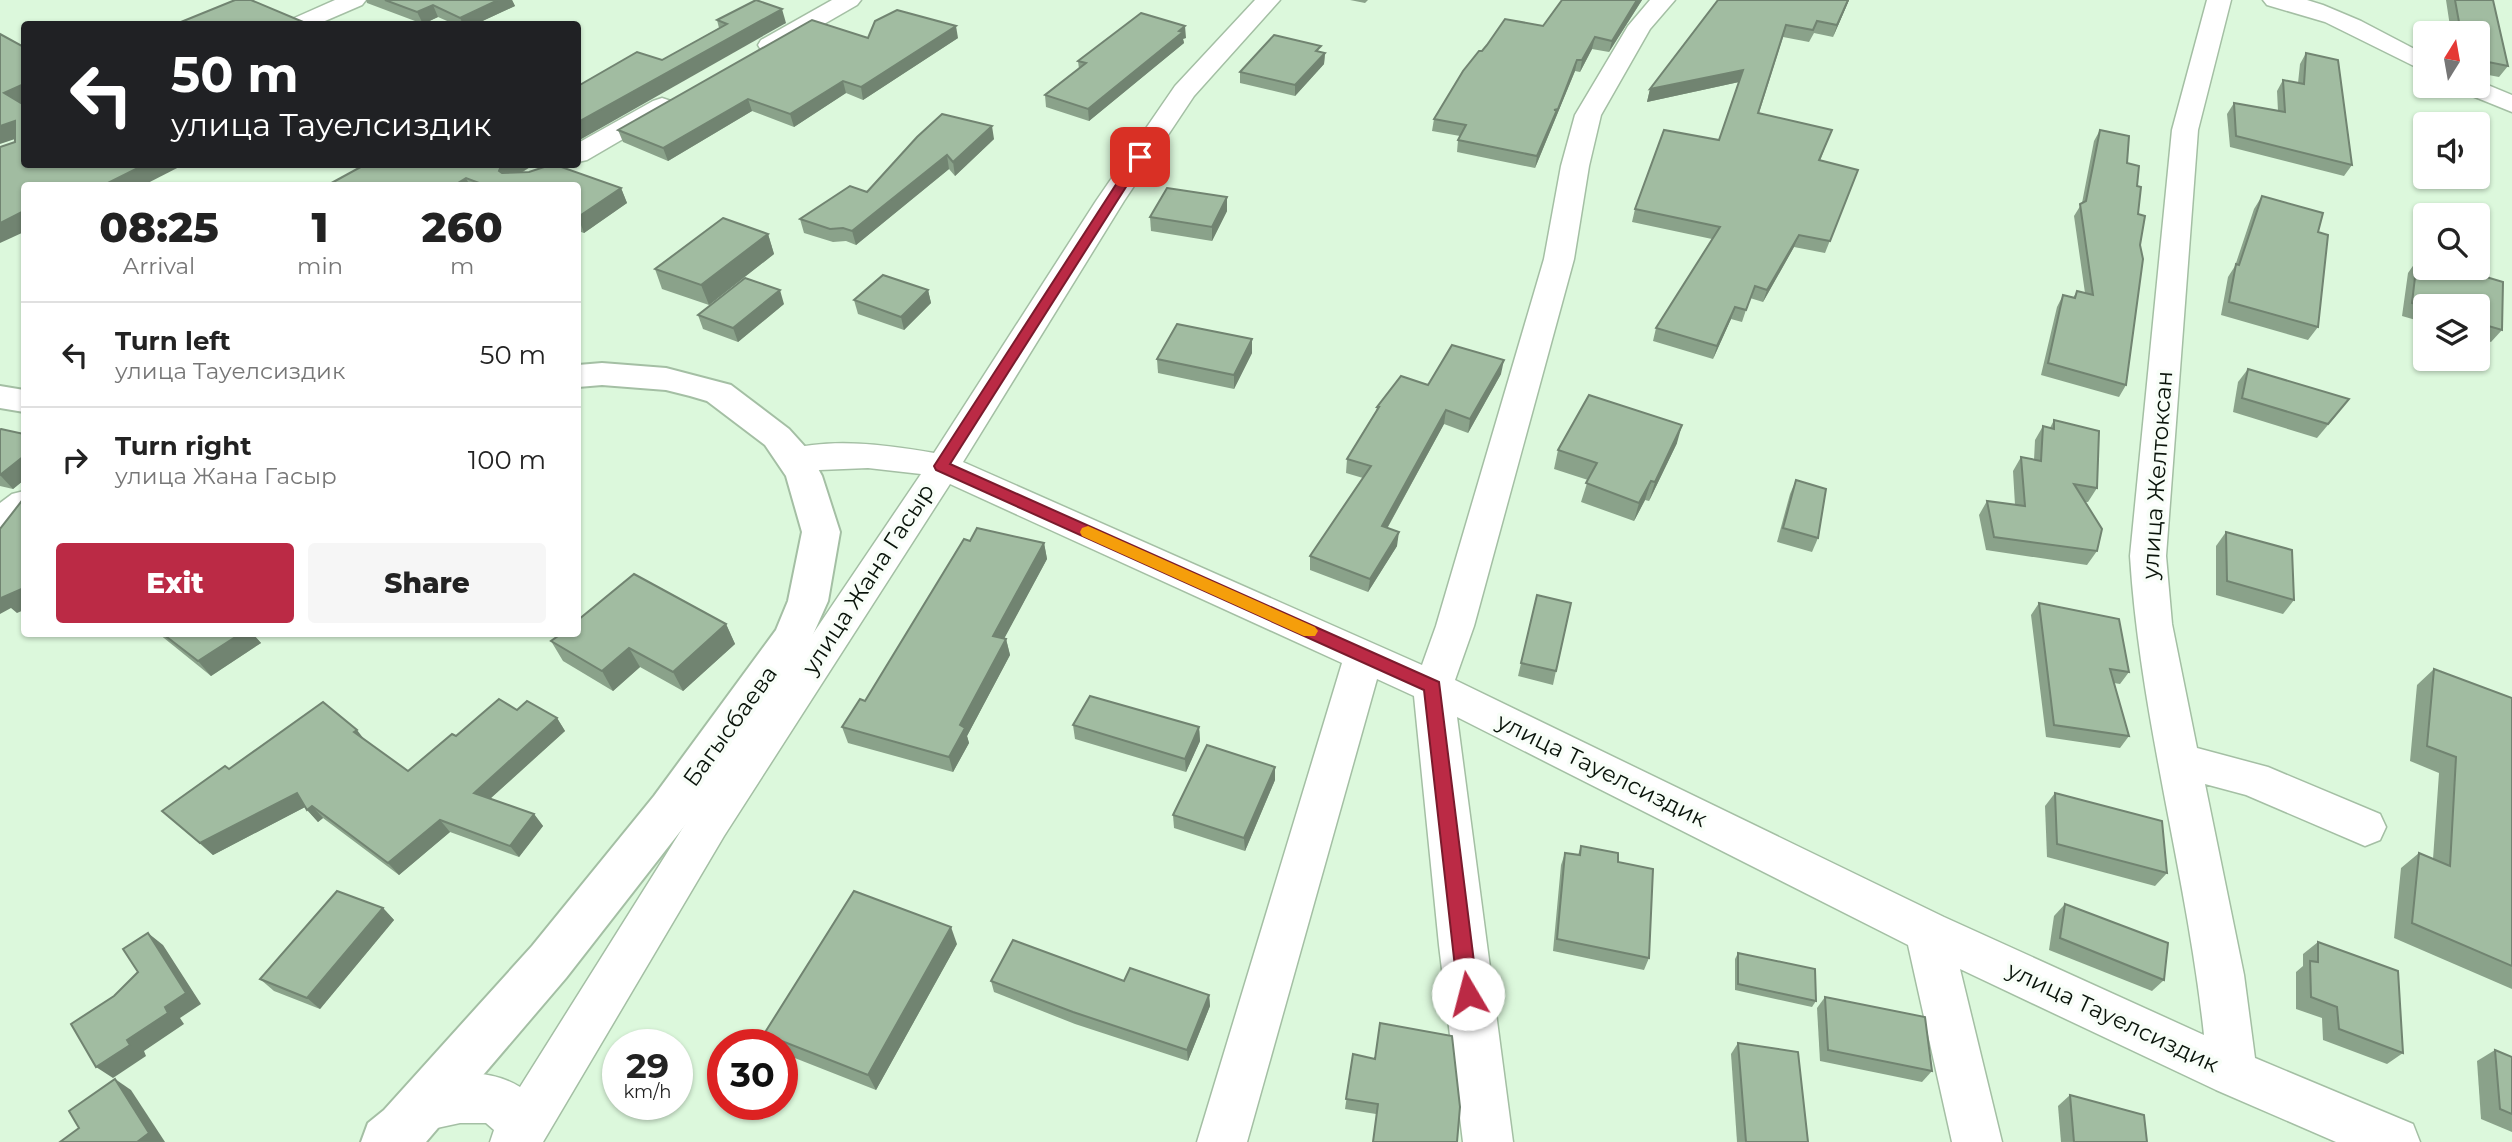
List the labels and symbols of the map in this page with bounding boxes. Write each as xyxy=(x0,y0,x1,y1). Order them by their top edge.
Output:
north arrow xyxy=(2413,21,2490,98)
pin xyxy=(1110,127,1170,187)
street label: улица Желтоксан xyxy=(2136,370,2178,581)
street label: улица Жана Гасыр xyxy=(795,478,940,680)
street label: Багысбаева xyxy=(677,660,783,792)
street label: улица Тауелсиздик xyxy=(1491,706,1712,833)
street label: улица Тауелсиздик xyxy=(2002,955,2224,1079)
position arrow xyxy=(1431,957,1505,1031)
speed limit sign: 30 xyxy=(707,1029,798,1120)

